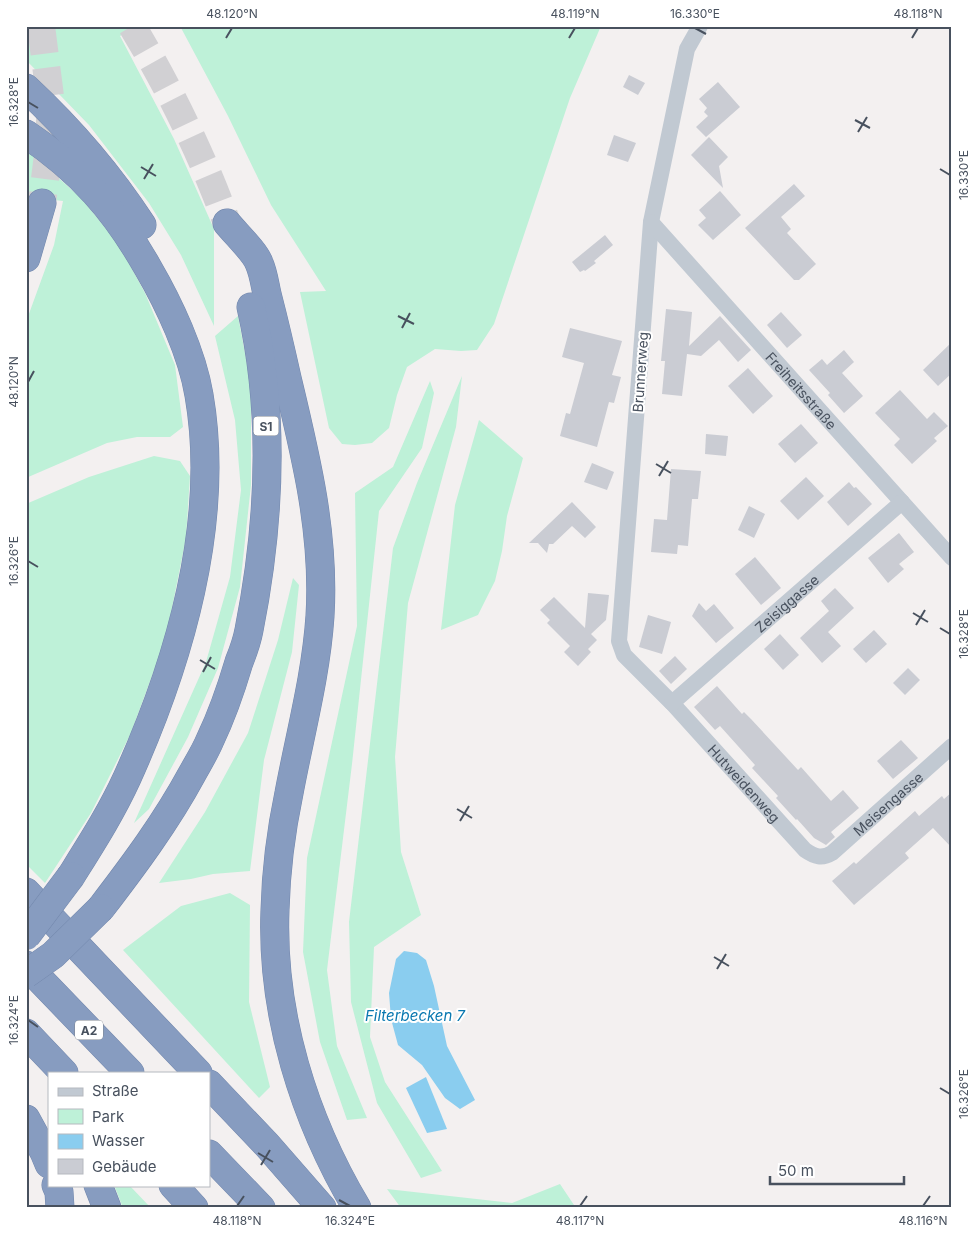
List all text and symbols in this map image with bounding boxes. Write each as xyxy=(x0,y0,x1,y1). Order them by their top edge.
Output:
text: 48.120°N xyxy=(206,6,258,21)
text: 48.119°N xyxy=(550,6,600,21)
text: 16.330°E xyxy=(670,6,720,21)
text: 48.118°N xyxy=(894,6,942,21)
text: 16.328°E xyxy=(6,77,21,127)
text: 16.330°E xyxy=(956,150,971,200)
street label: Brunnerweg xyxy=(629,331,651,413)
street label: Freiheitsstraße xyxy=(763,348,841,433)
text: 48.120°N xyxy=(6,356,21,408)
road number: S1 xyxy=(254,416,278,436)
text: 16.326°E xyxy=(6,536,21,586)
street label: Zeisiggasse xyxy=(751,571,822,635)
text: 16.328°E xyxy=(956,609,971,659)
street label: Hutweidenweg xyxy=(705,741,784,826)
street label: Meisengasse xyxy=(849,768,926,839)
text: 16.324°E xyxy=(6,995,21,1045)
water label: Filterbecken 7 xyxy=(365,1006,466,1025)
road number: A2 xyxy=(75,1020,103,1040)
text: 16.326°E xyxy=(956,1069,971,1119)
legend xyxy=(48,1072,210,1186)
text: Straße xyxy=(92,1081,139,1100)
text: Park xyxy=(92,1107,125,1126)
text: Wasser xyxy=(92,1131,145,1150)
scale bar xyxy=(770,1154,904,1186)
text: Gebäude xyxy=(92,1157,157,1176)
text: 50 m xyxy=(778,1161,814,1180)
text: 48.118°N xyxy=(213,1213,261,1228)
text: 16.324°E xyxy=(325,1213,375,1228)
text: 48.117°N xyxy=(556,1213,604,1228)
text: 48.116°N xyxy=(898,1213,948,1228)

